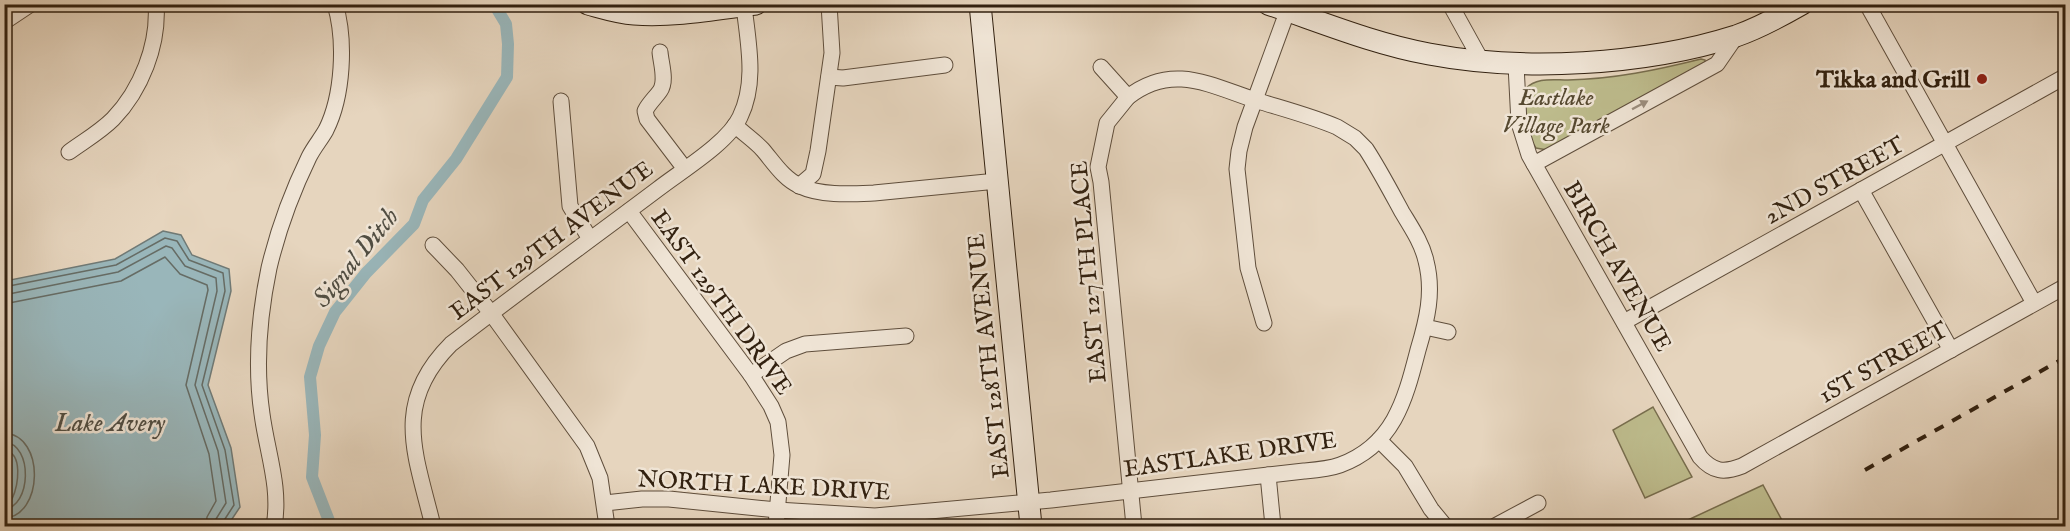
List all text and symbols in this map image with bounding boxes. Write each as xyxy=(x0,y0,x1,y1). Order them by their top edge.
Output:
place label: Tikka and Grill xyxy=(1815,65,1970,96)
marker: Tikka and Grill xyxy=(1975,72,1989,86)
park label: Eastlake Village Park xyxy=(1502,83,1610,142)
one-way arrow xyxy=(1632,100,1649,110)
street label: 2ND STREET xyxy=(1759,130,1911,232)
street label: EAST 129TH AVENUE xyxy=(444,154,660,328)
street label: EAST 127TH PLACE xyxy=(1064,159,1115,384)
street label: BIRCH AVENUE xyxy=(1555,176,1678,358)
water label: Signal Ditch xyxy=(306,201,407,315)
street label: EAST 129TH DRIVE xyxy=(643,204,798,402)
street label: EAST 128TH AVENUE xyxy=(961,232,1018,480)
street label: 1ST STREET xyxy=(1814,315,1954,411)
water label: Lake Avery xyxy=(54,407,165,440)
street label: EASTLAKE DRIVE xyxy=(1122,425,1339,486)
street label: NORTH LAKE DRIVE xyxy=(637,464,891,509)

